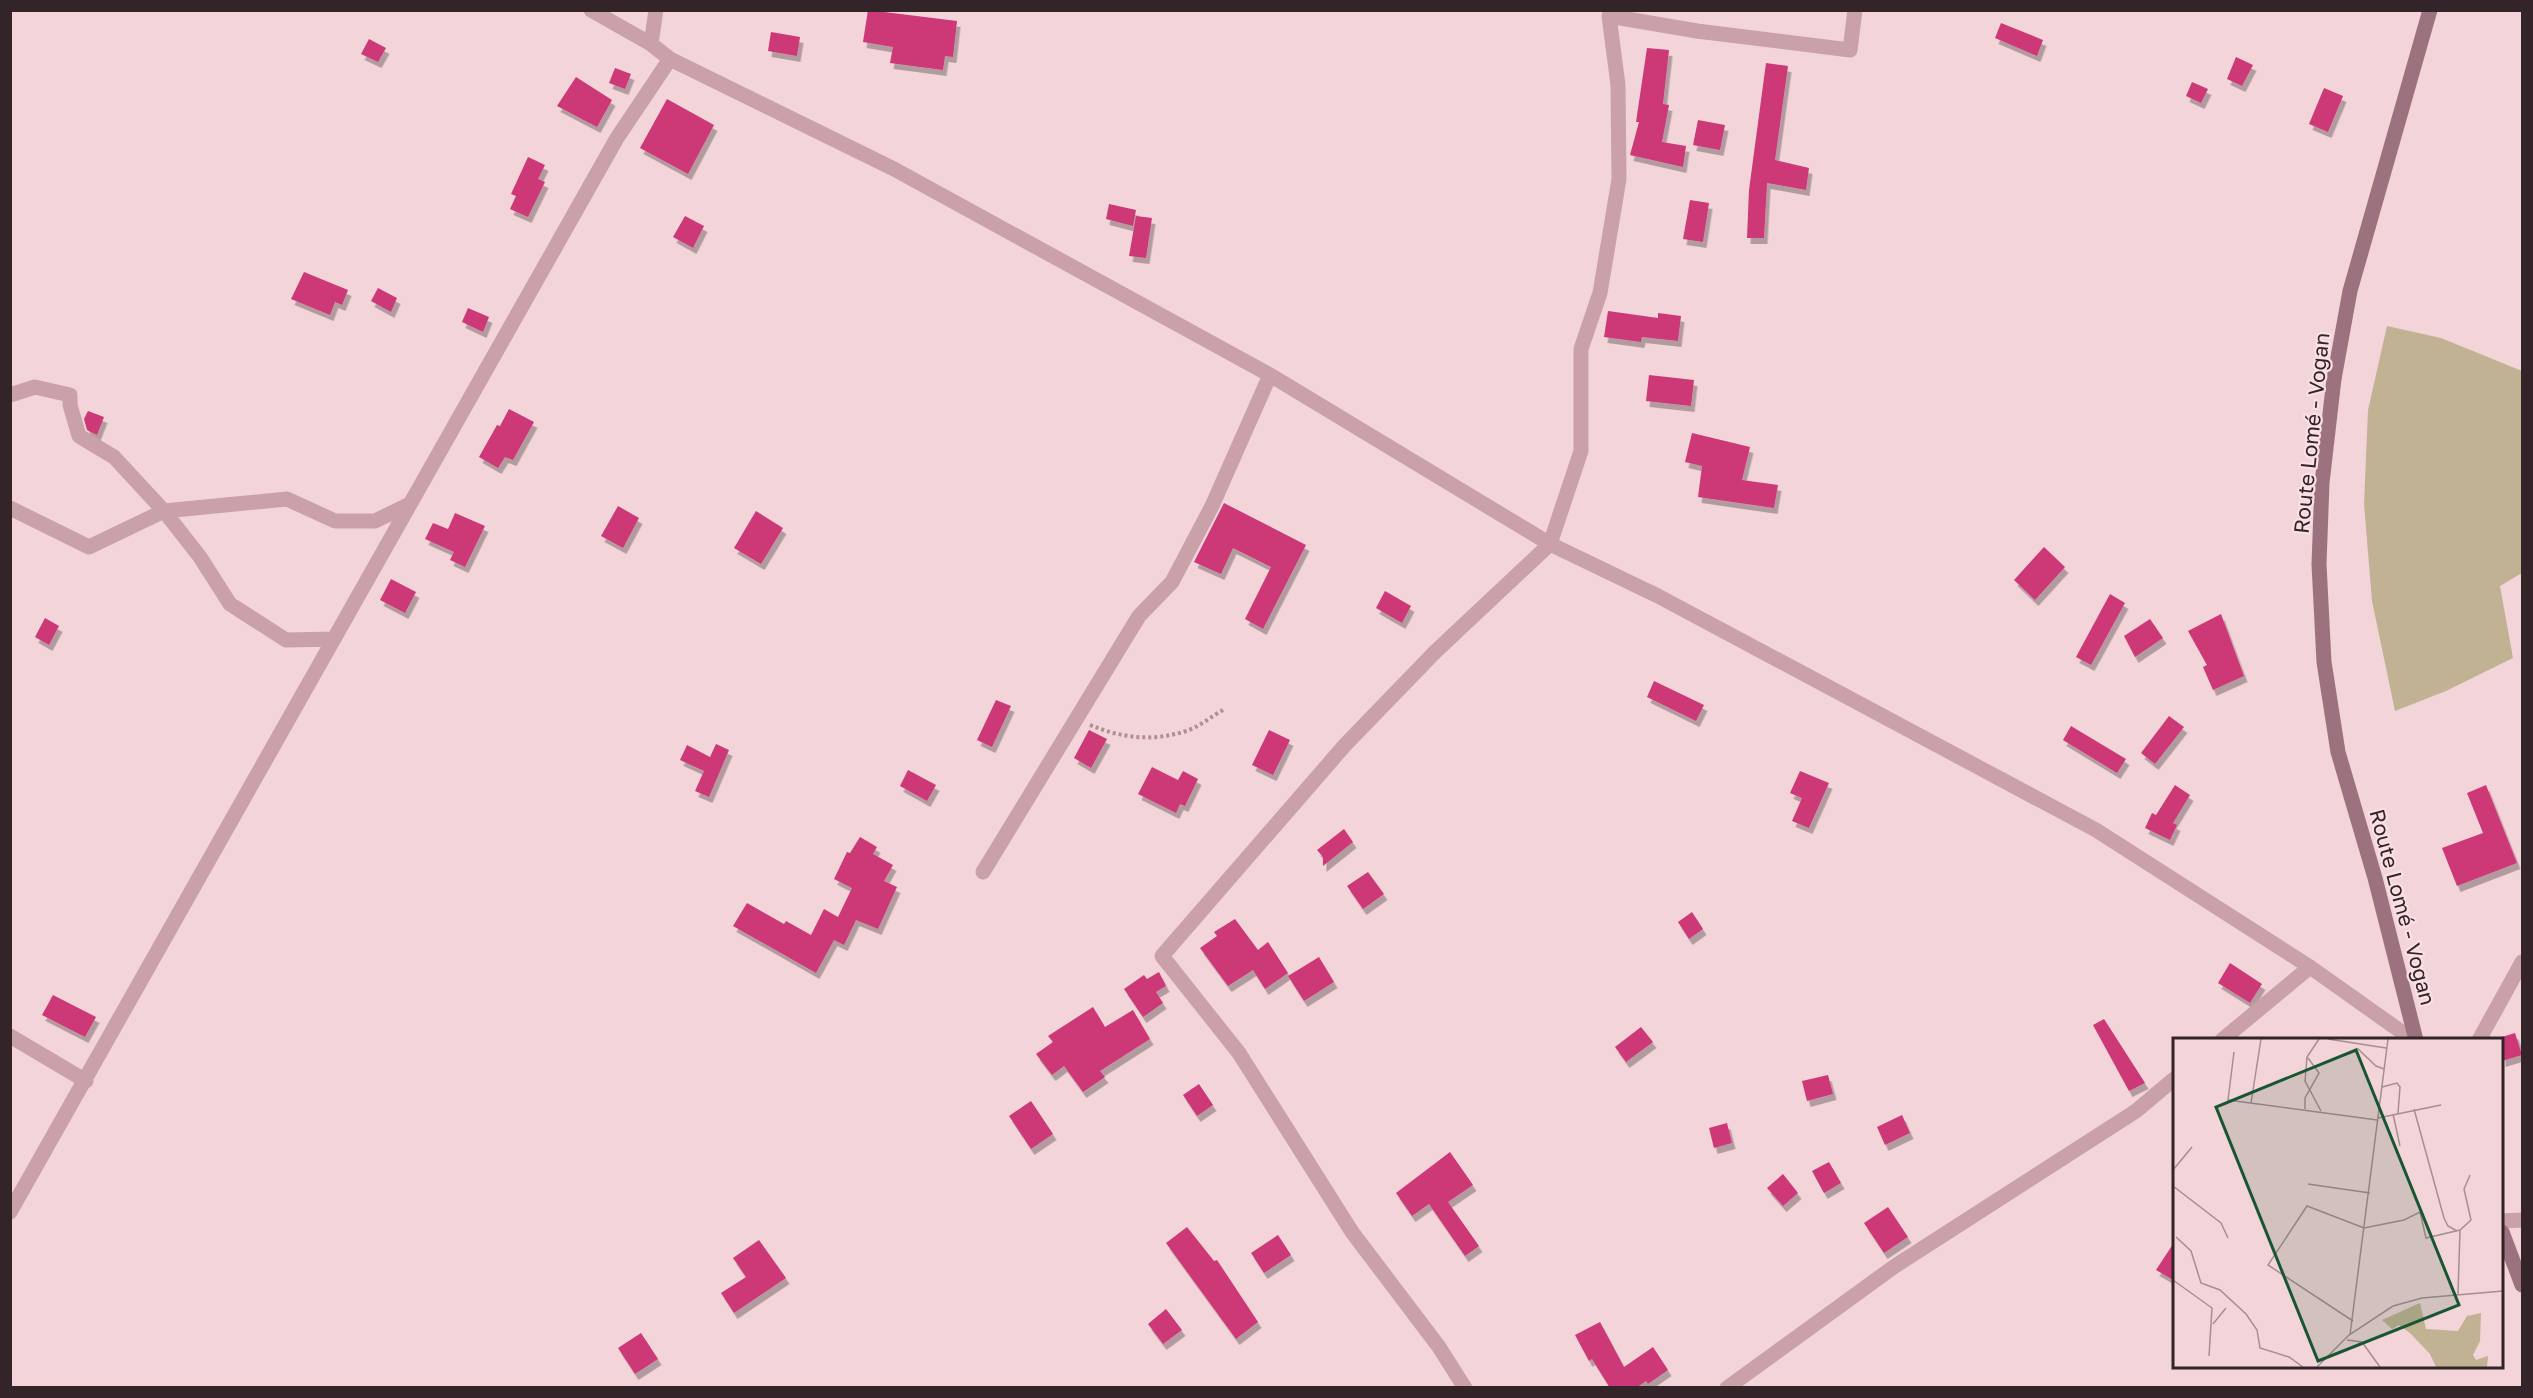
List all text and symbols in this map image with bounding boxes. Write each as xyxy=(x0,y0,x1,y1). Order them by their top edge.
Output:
street label: Route Lomé - Vogan xyxy=(2288,331,2334,535)
street label: Route Lomé - Vogan xyxy=(2364,806,2442,1008)
inset map xyxy=(2173,1038,2503,1368)

